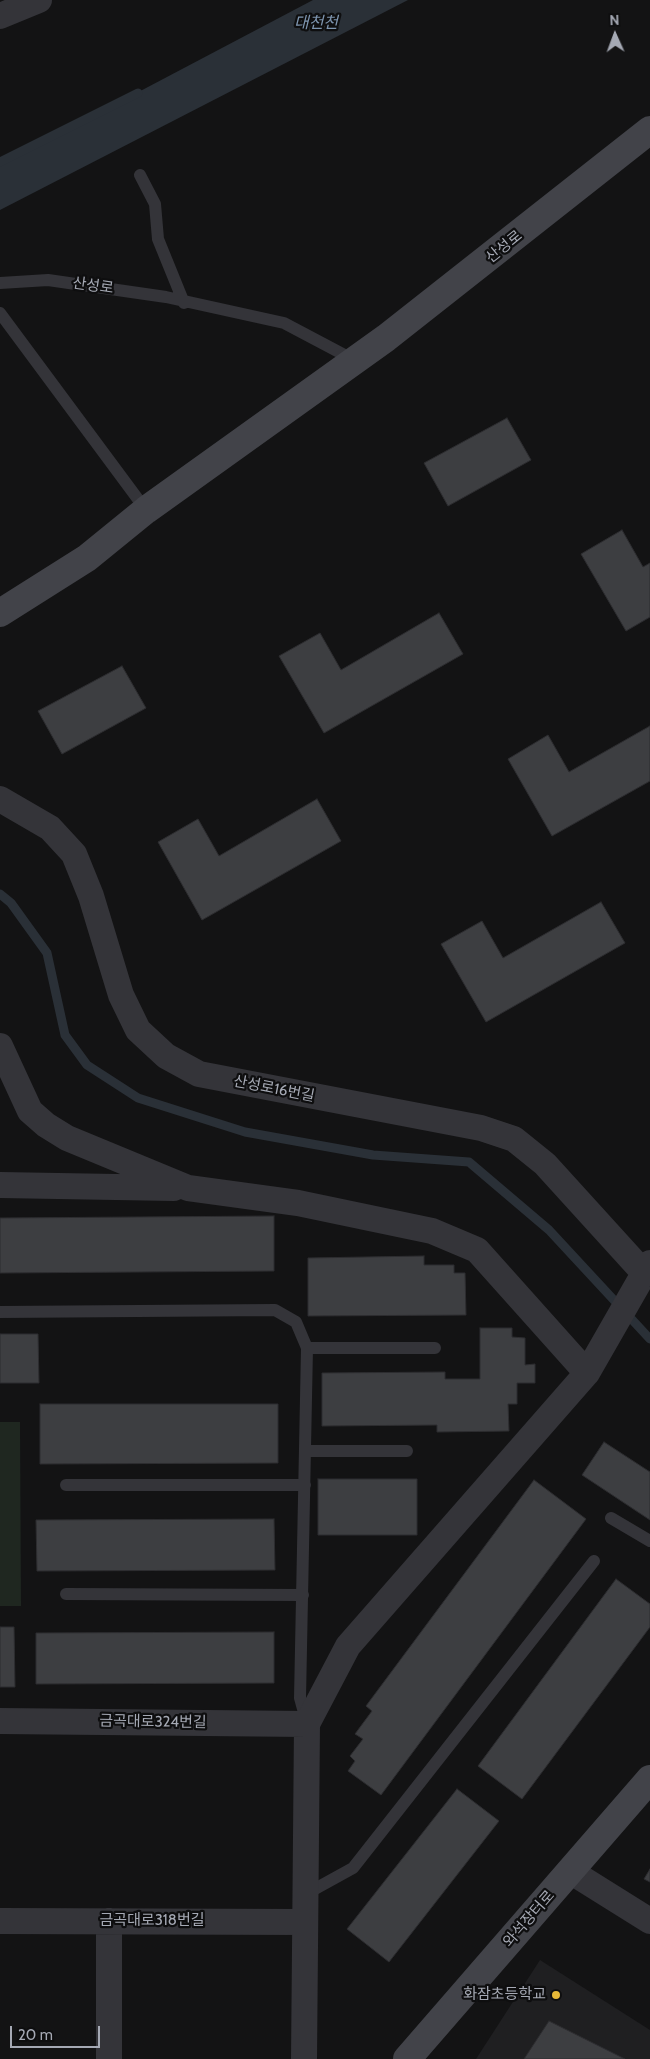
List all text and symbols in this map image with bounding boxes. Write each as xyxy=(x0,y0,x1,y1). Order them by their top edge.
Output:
north arrow xyxy=(590,10,640,60)
text: N xyxy=(609,11,620,29)
water label: 대천천 xyxy=(294,13,338,33)
street label: 산성로 xyxy=(482,227,526,267)
street label: 산성로 xyxy=(71,274,115,298)
street label: 산성로16번길 xyxy=(232,1072,316,1106)
street label: 금곡대로324번길 xyxy=(99,1712,207,1732)
street label: 와석장터로 xyxy=(500,1887,558,1951)
street label: 금곡대로318번길 xyxy=(100,1912,204,1930)
place label: 화잠초등학교 xyxy=(463,1986,546,2004)
marker: 화잠초등학교 xyxy=(550,1989,562,2001)
scale bar xyxy=(12,2016,102,2048)
text: 20 m xyxy=(18,2026,53,2044)

